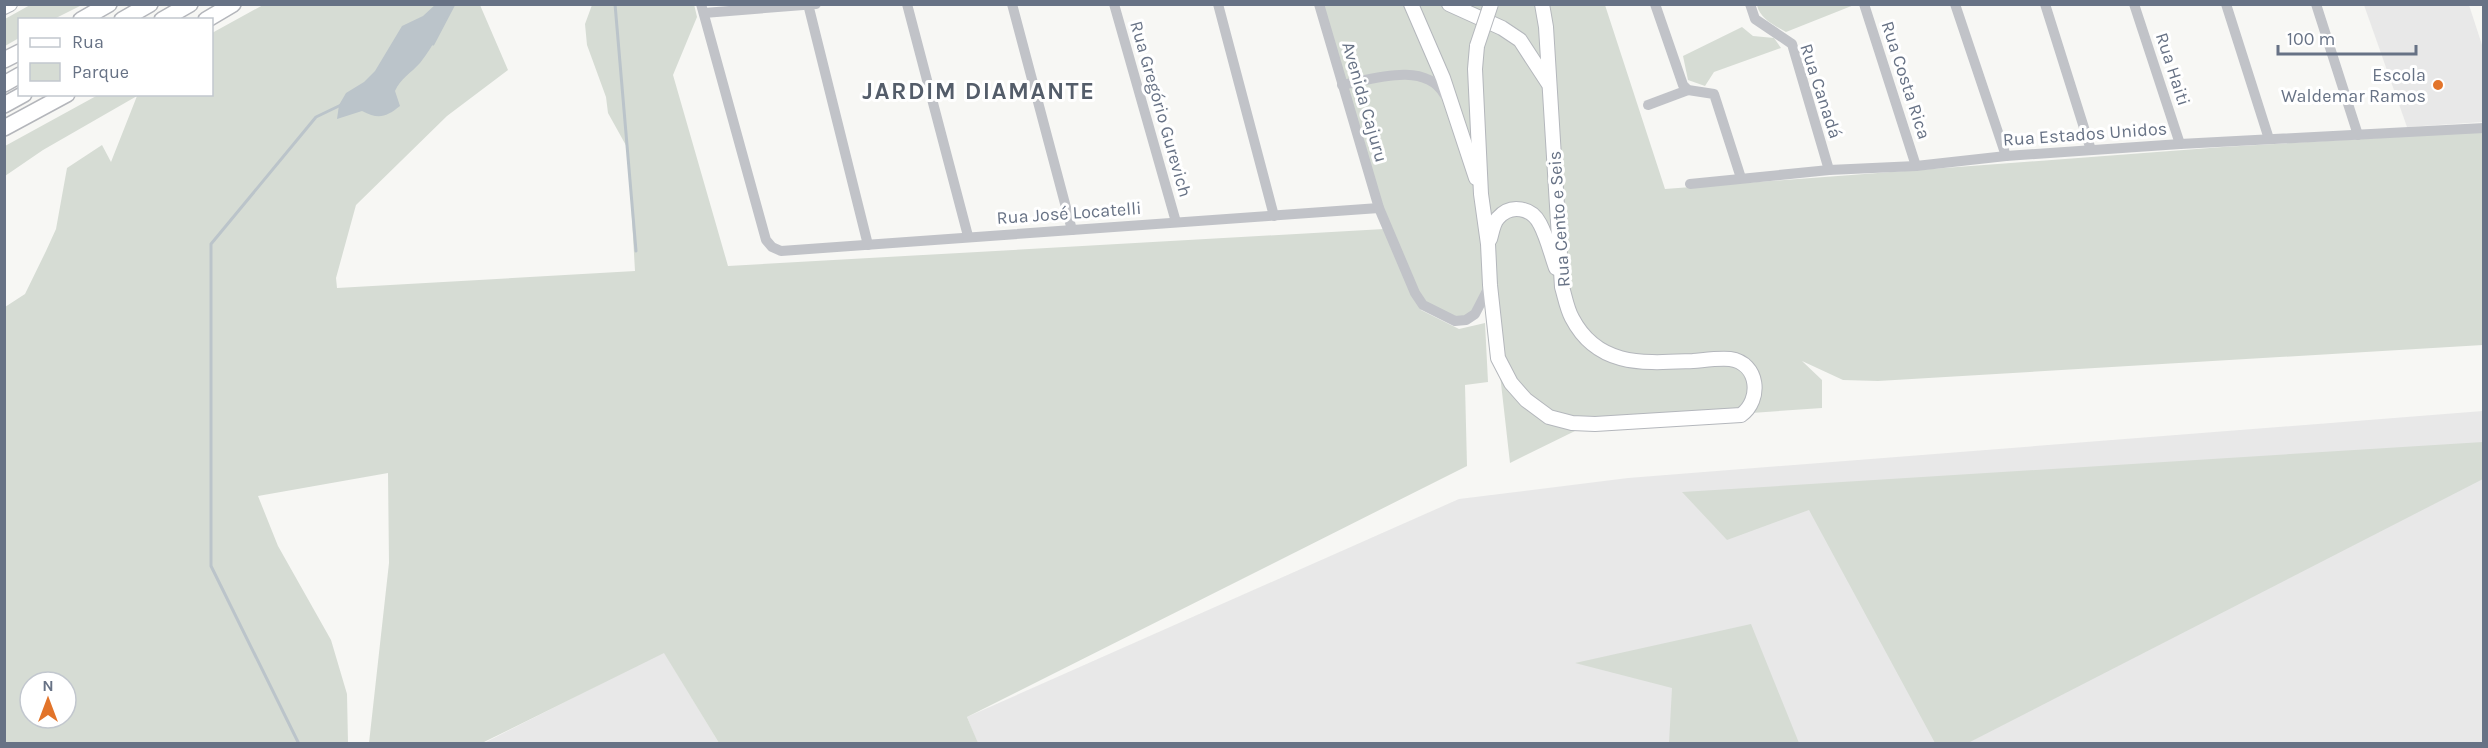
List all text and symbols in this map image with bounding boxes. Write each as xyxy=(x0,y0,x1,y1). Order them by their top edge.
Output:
legend xyxy=(18,18,213,96)
street label: Rua Gregório Gurevich xyxy=(1125,18,1197,200)
street label: Rua Costa Rica xyxy=(1877,18,1935,142)
scale bar xyxy=(2278,18,2416,56)
text: 100 m xyxy=(2287,28,2335,50)
street label: Rua Haiti xyxy=(2151,30,2195,108)
text: Rua xyxy=(72,31,104,53)
street label: Avenida Cajuru xyxy=(1337,39,1393,165)
street label: Rua Canadá xyxy=(1795,41,1847,141)
text: Parque xyxy=(72,61,129,83)
place label: Escola Waldemar Ramos xyxy=(2281,64,2426,107)
district label: JARDIM DIAMANTE xyxy=(862,77,1096,105)
marker: Escola Waldemar Ramos xyxy=(2431,78,2445,92)
street label: Rua Estados Unidos xyxy=(2002,117,2168,151)
street label: Rua Cento e Seis xyxy=(1543,150,1575,288)
street label: Rua José Locatelli xyxy=(996,197,1142,229)
north arrow xyxy=(18,670,78,730)
text: N xyxy=(42,676,54,695)

